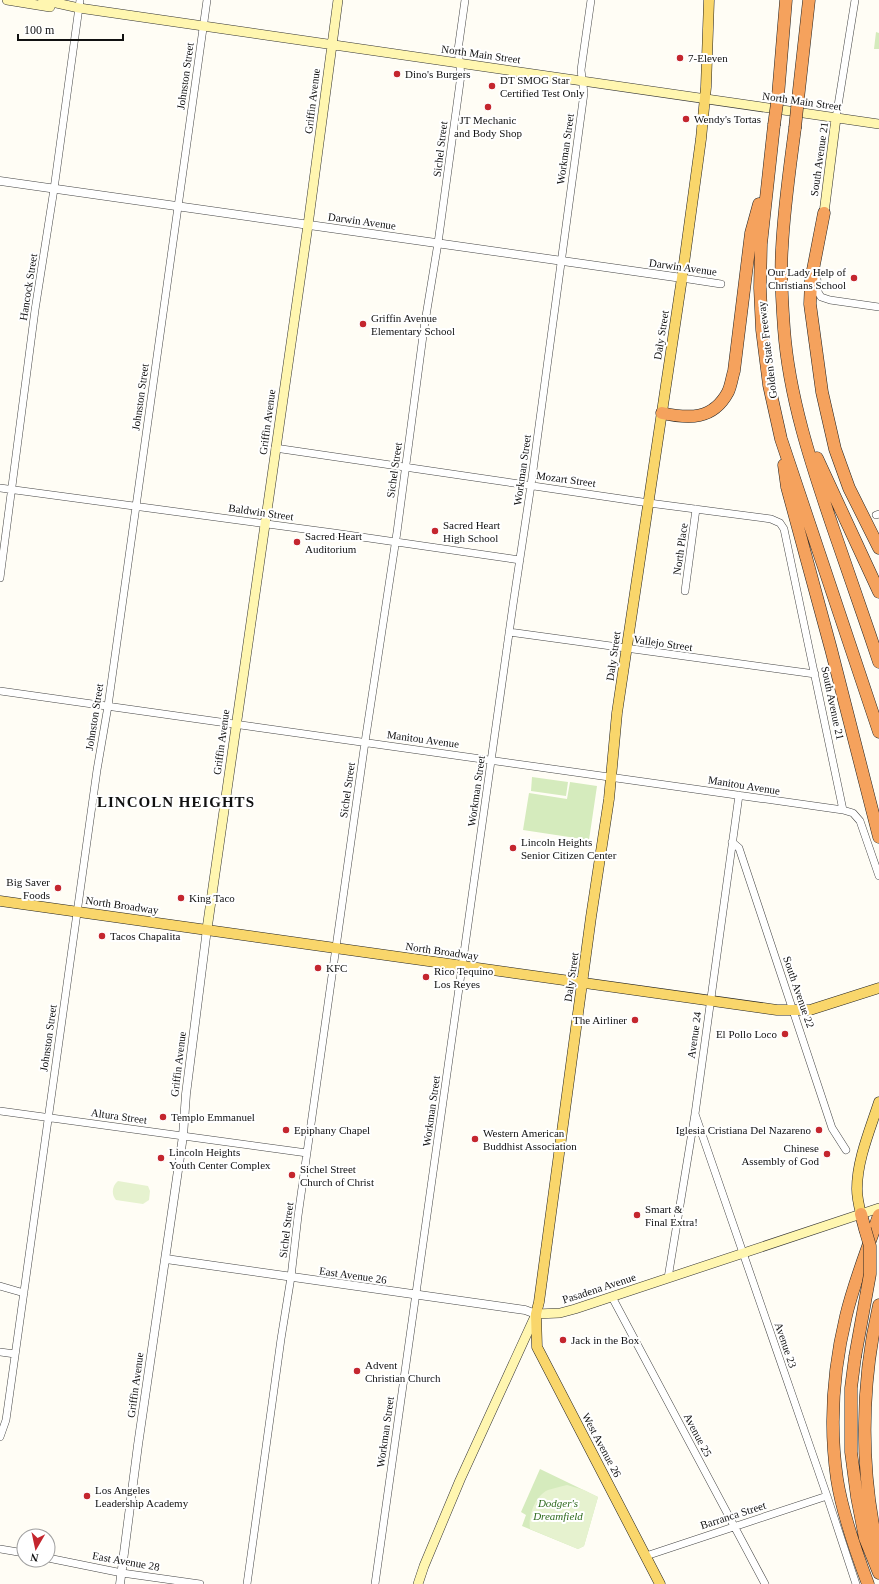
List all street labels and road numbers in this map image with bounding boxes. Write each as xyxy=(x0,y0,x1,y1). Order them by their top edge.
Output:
street label: Johnston Street xyxy=(174,42,196,110)
street label: North Main Street xyxy=(441,42,521,66)
street label: Griffin Avenue xyxy=(302,67,322,134)
street label: North Main Street xyxy=(762,89,842,113)
street label: Workman Street xyxy=(554,113,576,185)
street label: Sichel Street xyxy=(431,121,449,177)
street label: South Avenue 21 xyxy=(808,121,830,197)
street label: Darwin Avenue xyxy=(327,210,397,232)
street label: Hancock Street xyxy=(17,253,39,321)
street label: Darwin Avenue xyxy=(648,256,718,278)
street label: Golden State Freeway xyxy=(755,300,779,399)
street label: Daly Street xyxy=(651,309,671,361)
street label: Johnston Street xyxy=(129,363,151,431)
street label: Griffin Avenue xyxy=(256,388,278,455)
street label: Workman Street xyxy=(511,434,533,506)
street label: Sichel Street xyxy=(384,441,404,499)
street label: Mozart Street xyxy=(535,469,597,489)
street label: Baldwin Street xyxy=(228,501,294,523)
street label: North Place xyxy=(670,522,690,576)
street label: Daly Street xyxy=(604,631,622,681)
street label: Vallejo Street xyxy=(633,633,693,653)
street label: South Avenue 21 xyxy=(819,665,847,741)
street label: Johnston Street xyxy=(83,683,105,751)
street label: Griffin Avenue xyxy=(210,708,232,775)
street label: Manitou Avenue xyxy=(386,728,460,750)
street label: Workman Street xyxy=(465,755,487,827)
street label: Sichel Street xyxy=(337,761,357,819)
street label: Manitou Avenue xyxy=(707,773,781,797)
street label: North Broadway xyxy=(85,894,160,916)
street label: North Broadway xyxy=(405,940,480,962)
street label: Daly Street xyxy=(562,952,580,1002)
street label: South Avenue 22 xyxy=(781,955,817,1029)
street label: Johnston Street xyxy=(37,1004,59,1072)
street label: Avenue 24 xyxy=(685,1010,703,1059)
street label: Griffin Avenue xyxy=(168,1030,188,1097)
street label: Workman Street xyxy=(420,1075,442,1147)
street label: Altura Street xyxy=(90,1106,148,1126)
street label: Sichel Street xyxy=(277,1202,295,1258)
street label: East Avenue 26 xyxy=(318,1264,388,1286)
street label: Pasadena Avenue xyxy=(561,1270,637,1306)
street label: Avenue 23 xyxy=(773,1321,800,1370)
street label: Griffin Avenue xyxy=(124,1351,146,1418)
street label: Workman Street xyxy=(374,1396,396,1468)
street label: West Avenue 26 xyxy=(580,1411,624,1480)
street label: Avenue 25 xyxy=(682,1411,715,1459)
street label: Barranca Street xyxy=(699,1499,767,1531)
street label: East Avenue 28 xyxy=(91,1549,161,1573)

